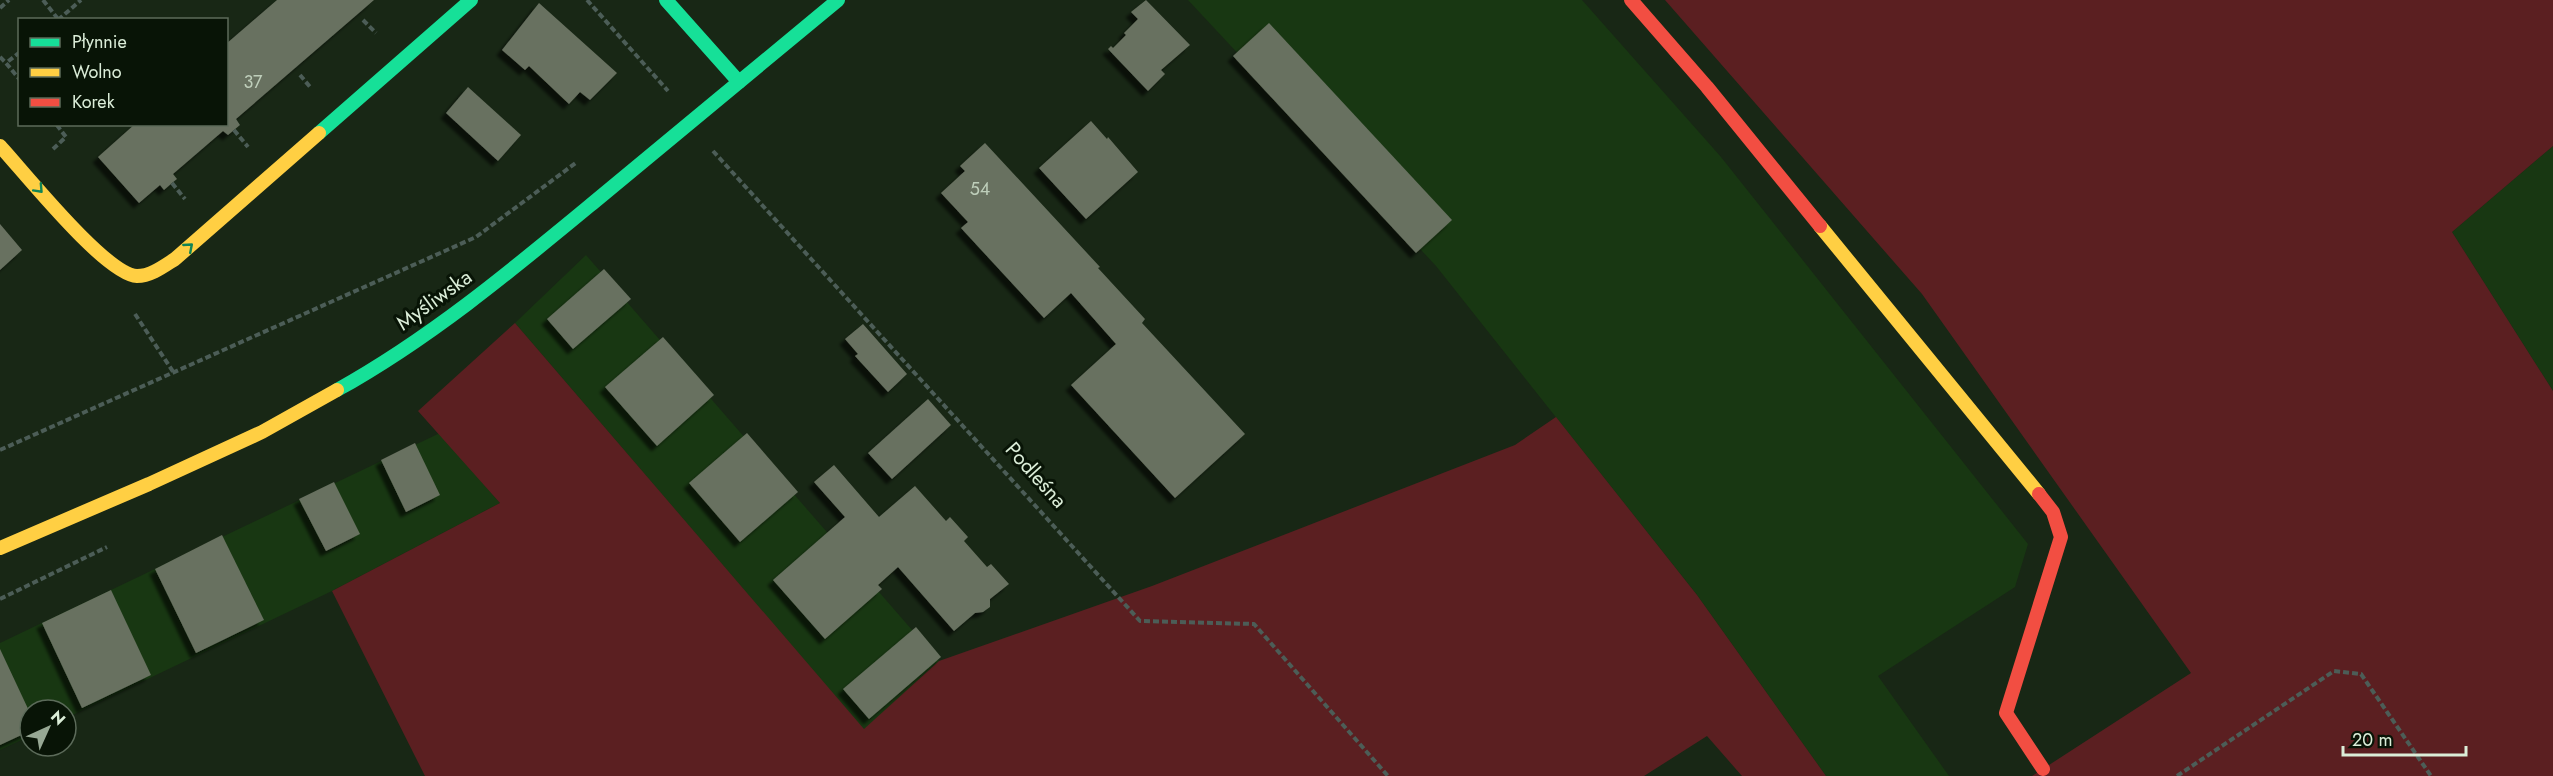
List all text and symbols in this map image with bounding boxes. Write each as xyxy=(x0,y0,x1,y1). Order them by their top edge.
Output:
legend xyxy=(18,18,228,126)
text: Płynnie xyxy=(72,29,127,55)
text: Wolno xyxy=(72,59,122,85)
house number: 37 xyxy=(243,69,263,95)
text: Korek xyxy=(72,89,115,115)
house number: 54 xyxy=(970,176,990,202)
one-way arrow xyxy=(32,182,43,193)
one-way arrow xyxy=(182,243,193,254)
street label: Myśliwska xyxy=(390,262,478,338)
street label: Podleśna xyxy=(998,435,1074,515)
north arrow xyxy=(18,698,78,758)
text: N xyxy=(46,705,71,730)
scale bar xyxy=(2343,719,2466,757)
text: 20 m xyxy=(2352,727,2392,753)

